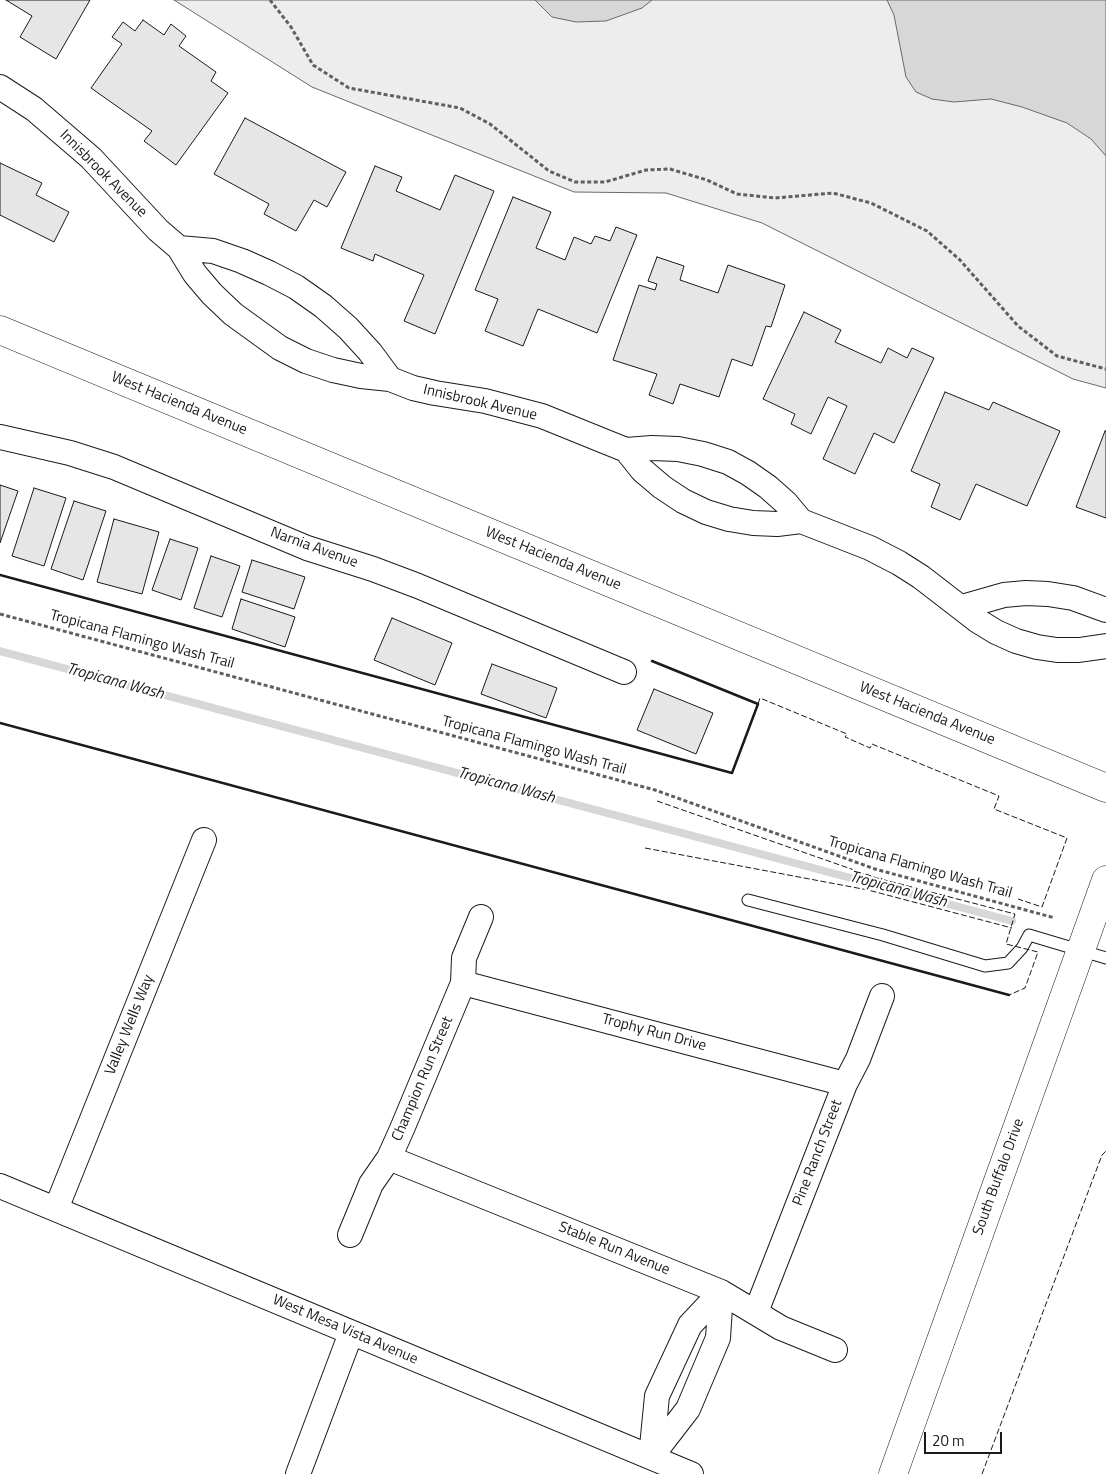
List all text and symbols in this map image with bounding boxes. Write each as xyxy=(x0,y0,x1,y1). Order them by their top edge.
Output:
street label: Innisbrook Avenue xyxy=(56,127,150,221)
street label: West Hacienda Avenue xyxy=(108,369,250,439)
street label: Innisbrook Avenue xyxy=(421,381,539,425)
street label: Narnia Avenue xyxy=(268,524,360,572)
street label: West Hacienda Avenue xyxy=(482,524,624,594)
street label: Tropicana Flamingo Wash Trail xyxy=(48,607,236,673)
water label: Tropicana Wash xyxy=(64,660,166,704)
street label: West Hacienda Avenue xyxy=(856,679,998,749)
street label: Tropicana Flamingo Wash Trail xyxy=(440,713,628,779)
water label: Tropicana Wash xyxy=(455,764,557,808)
street label: Tropicana Flamingo Wash Trail xyxy=(826,833,1014,903)
water label: Tropicana Wash xyxy=(847,868,949,912)
street label: Valley Wells Way xyxy=(102,972,158,1078)
street label: Trophy Run Drive xyxy=(600,1010,708,1056)
street label: Champion Run Street xyxy=(389,1014,457,1144)
street label: Pine Ranch Street xyxy=(789,1097,847,1209)
street label: South Buffalo Drive xyxy=(970,1116,1028,1238)
street label: Stable Run Avenue xyxy=(556,1218,672,1280)
street label: West Mesa Vista Avenue xyxy=(270,1291,420,1369)
scale bar xyxy=(926,1422,1004,1454)
text: 20 m xyxy=(932,1429,965,1452)

